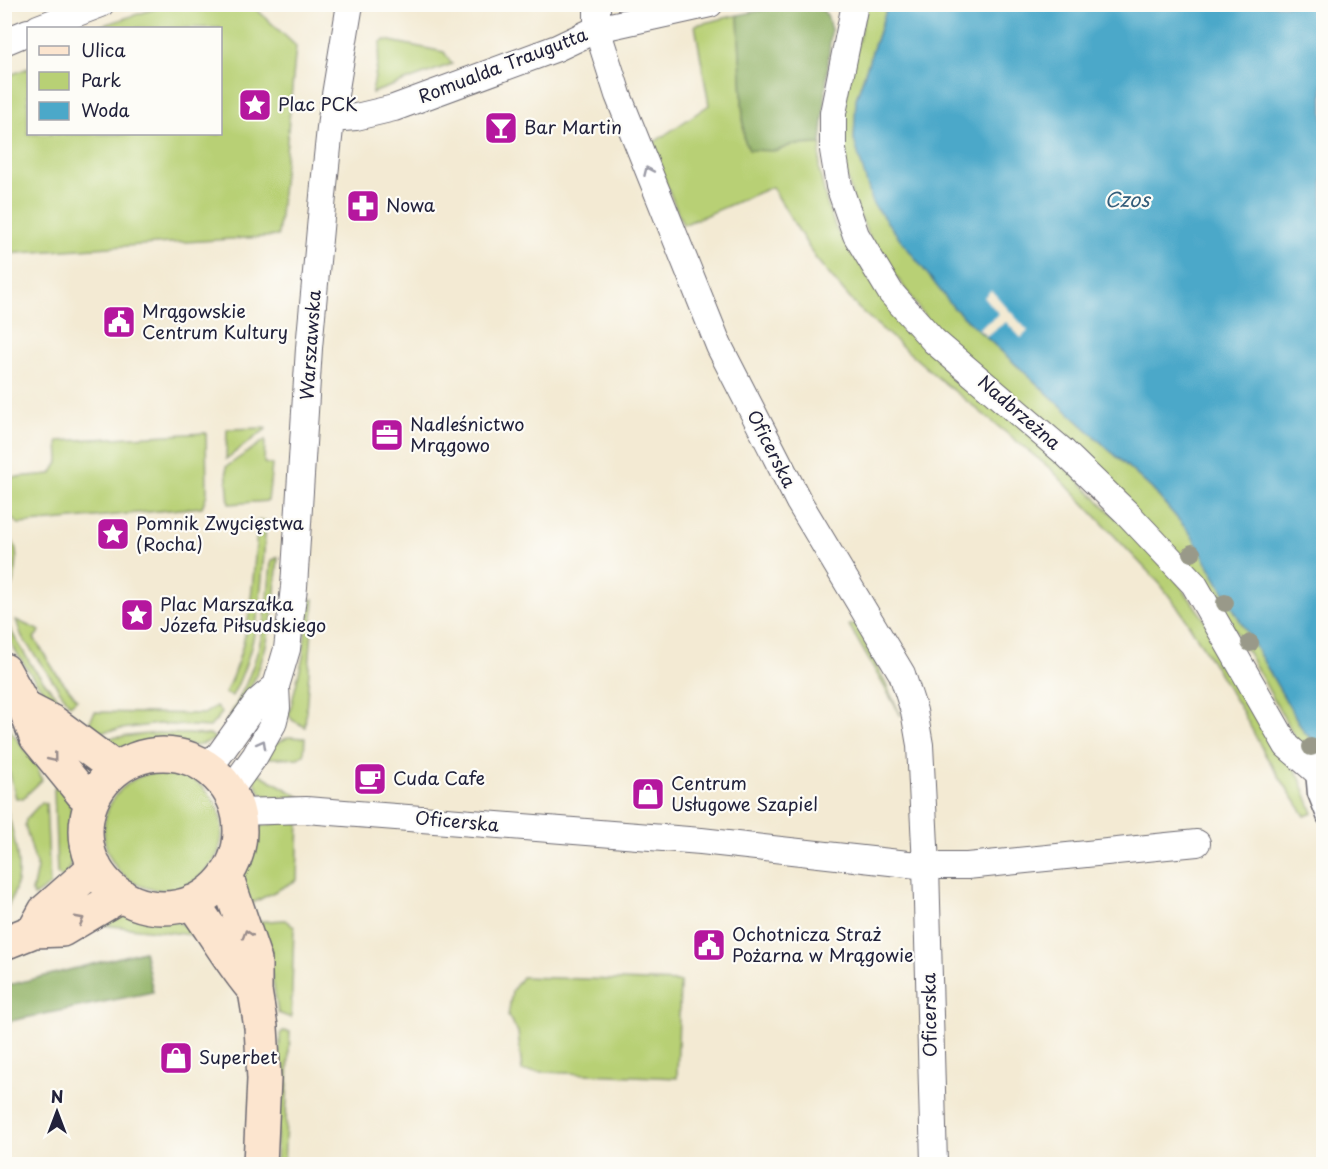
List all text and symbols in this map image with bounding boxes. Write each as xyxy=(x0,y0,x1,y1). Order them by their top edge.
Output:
street label: Romualda Traugutta xyxy=(414,20,592,109)
legend xyxy=(27,27,222,135)
text: Ulica xyxy=(81,36,126,63)
text: Park xyxy=(81,66,121,93)
place icon: Plac PCK xyxy=(237,87,273,123)
place label: Plac PCK xyxy=(278,90,358,117)
text: Woda xyxy=(81,96,130,123)
bar icon: Bar Martin xyxy=(483,110,519,146)
place label: Bar Martin xyxy=(524,113,622,140)
one-way arrow xyxy=(643,166,655,177)
water label: Czos xyxy=(1104,184,1151,214)
pharmacy icon: Nowa xyxy=(345,188,381,224)
place label: Nowa xyxy=(386,191,436,218)
street label: Warszawska xyxy=(292,288,327,401)
place label: Mrągowskie Centrum Kultury xyxy=(142,297,288,345)
public building icon: Mrągowskie Centrum Kultury xyxy=(101,304,137,340)
street label: Nadbrzeżna xyxy=(973,368,1068,456)
street label: Oficerska xyxy=(741,405,804,493)
place label: Nadleśnictwo Mrągowo xyxy=(410,410,524,458)
office icon: Nadleśnictwo Mrągowo xyxy=(369,417,405,453)
place label: Pomnik Zwycięstwa (Rocha) xyxy=(136,509,305,557)
place icon: Pomnik Zwycięstwa (Rocha) xyxy=(95,516,131,552)
place label: Plac Marszałka Józefa Piłsudskiego xyxy=(160,590,326,638)
place icon: Plac Marszałka Józefa Piłsudskiego xyxy=(119,597,155,633)
one-way arrow xyxy=(255,739,266,750)
one-way arrow xyxy=(46,751,57,762)
cafe icon: Cuda Cafe xyxy=(352,761,388,797)
place label: Cuda Cafe xyxy=(393,764,485,791)
place label: Centrum Usługowe Szapiel xyxy=(671,769,818,817)
shop icon: Centrum Usługowe Szapiel xyxy=(630,776,666,812)
street label: Oficerska xyxy=(414,803,501,838)
one-way arrow xyxy=(74,916,84,927)
place label: Ochotnicza Straż Pożarna w Mrągowie xyxy=(732,920,914,968)
public building icon: Ochotnicza Straż Pożarna w Mrągowie xyxy=(691,927,727,963)
one-way arrow xyxy=(242,929,254,940)
street label: Oficerska xyxy=(914,972,943,1057)
shop icon: Superbet xyxy=(158,1040,194,1076)
place label: Superbet xyxy=(199,1043,278,1070)
north arrow xyxy=(27,1082,87,1142)
text: N xyxy=(51,1084,63,1108)

